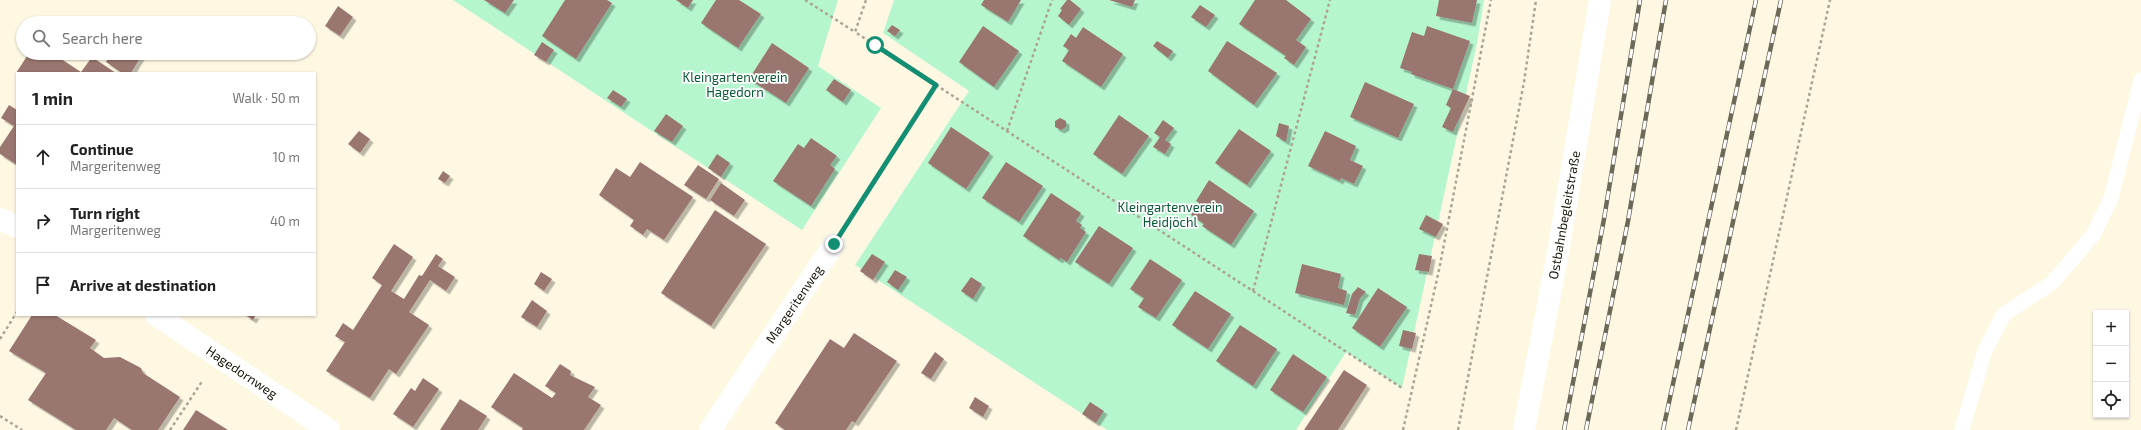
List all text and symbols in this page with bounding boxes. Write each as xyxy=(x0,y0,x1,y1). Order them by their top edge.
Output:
search box xyxy=(16,16,316,60)
icon: search xyxy=(30,27,52,49)
text: Search here xyxy=(62,29,143,47)
route start xyxy=(866,36,884,54)
park label: Kleingartenverein Hagedorn xyxy=(683,69,787,100)
text: 1 min xyxy=(32,88,73,108)
text: Walk · 50 m xyxy=(232,90,300,106)
text: Continue xyxy=(70,140,133,158)
icon: ahead xyxy=(32,146,54,168)
text: 10 m xyxy=(273,149,300,165)
street label: Ostbahnbegleitstraße xyxy=(1545,149,1583,281)
text: Margeritenweg xyxy=(70,158,161,174)
park label: Kleingartenverein Heidjöchl xyxy=(1118,199,1222,230)
text: Turn right xyxy=(70,204,140,222)
icon: right xyxy=(32,210,54,232)
text: 40 m xyxy=(270,213,300,229)
text: Margeritenweg xyxy=(70,222,161,238)
route end xyxy=(825,235,843,253)
street label: Margeritenweg xyxy=(762,262,826,346)
icon: arrive xyxy=(32,274,54,296)
text: Arrive at destination xyxy=(70,276,216,294)
map controls xyxy=(2093,310,2129,418)
button: + xyxy=(2093,310,2129,346)
street label: Hagedornweg xyxy=(203,342,281,402)
button: − xyxy=(2093,346,2129,382)
button: locate xyxy=(2093,382,2129,418)

